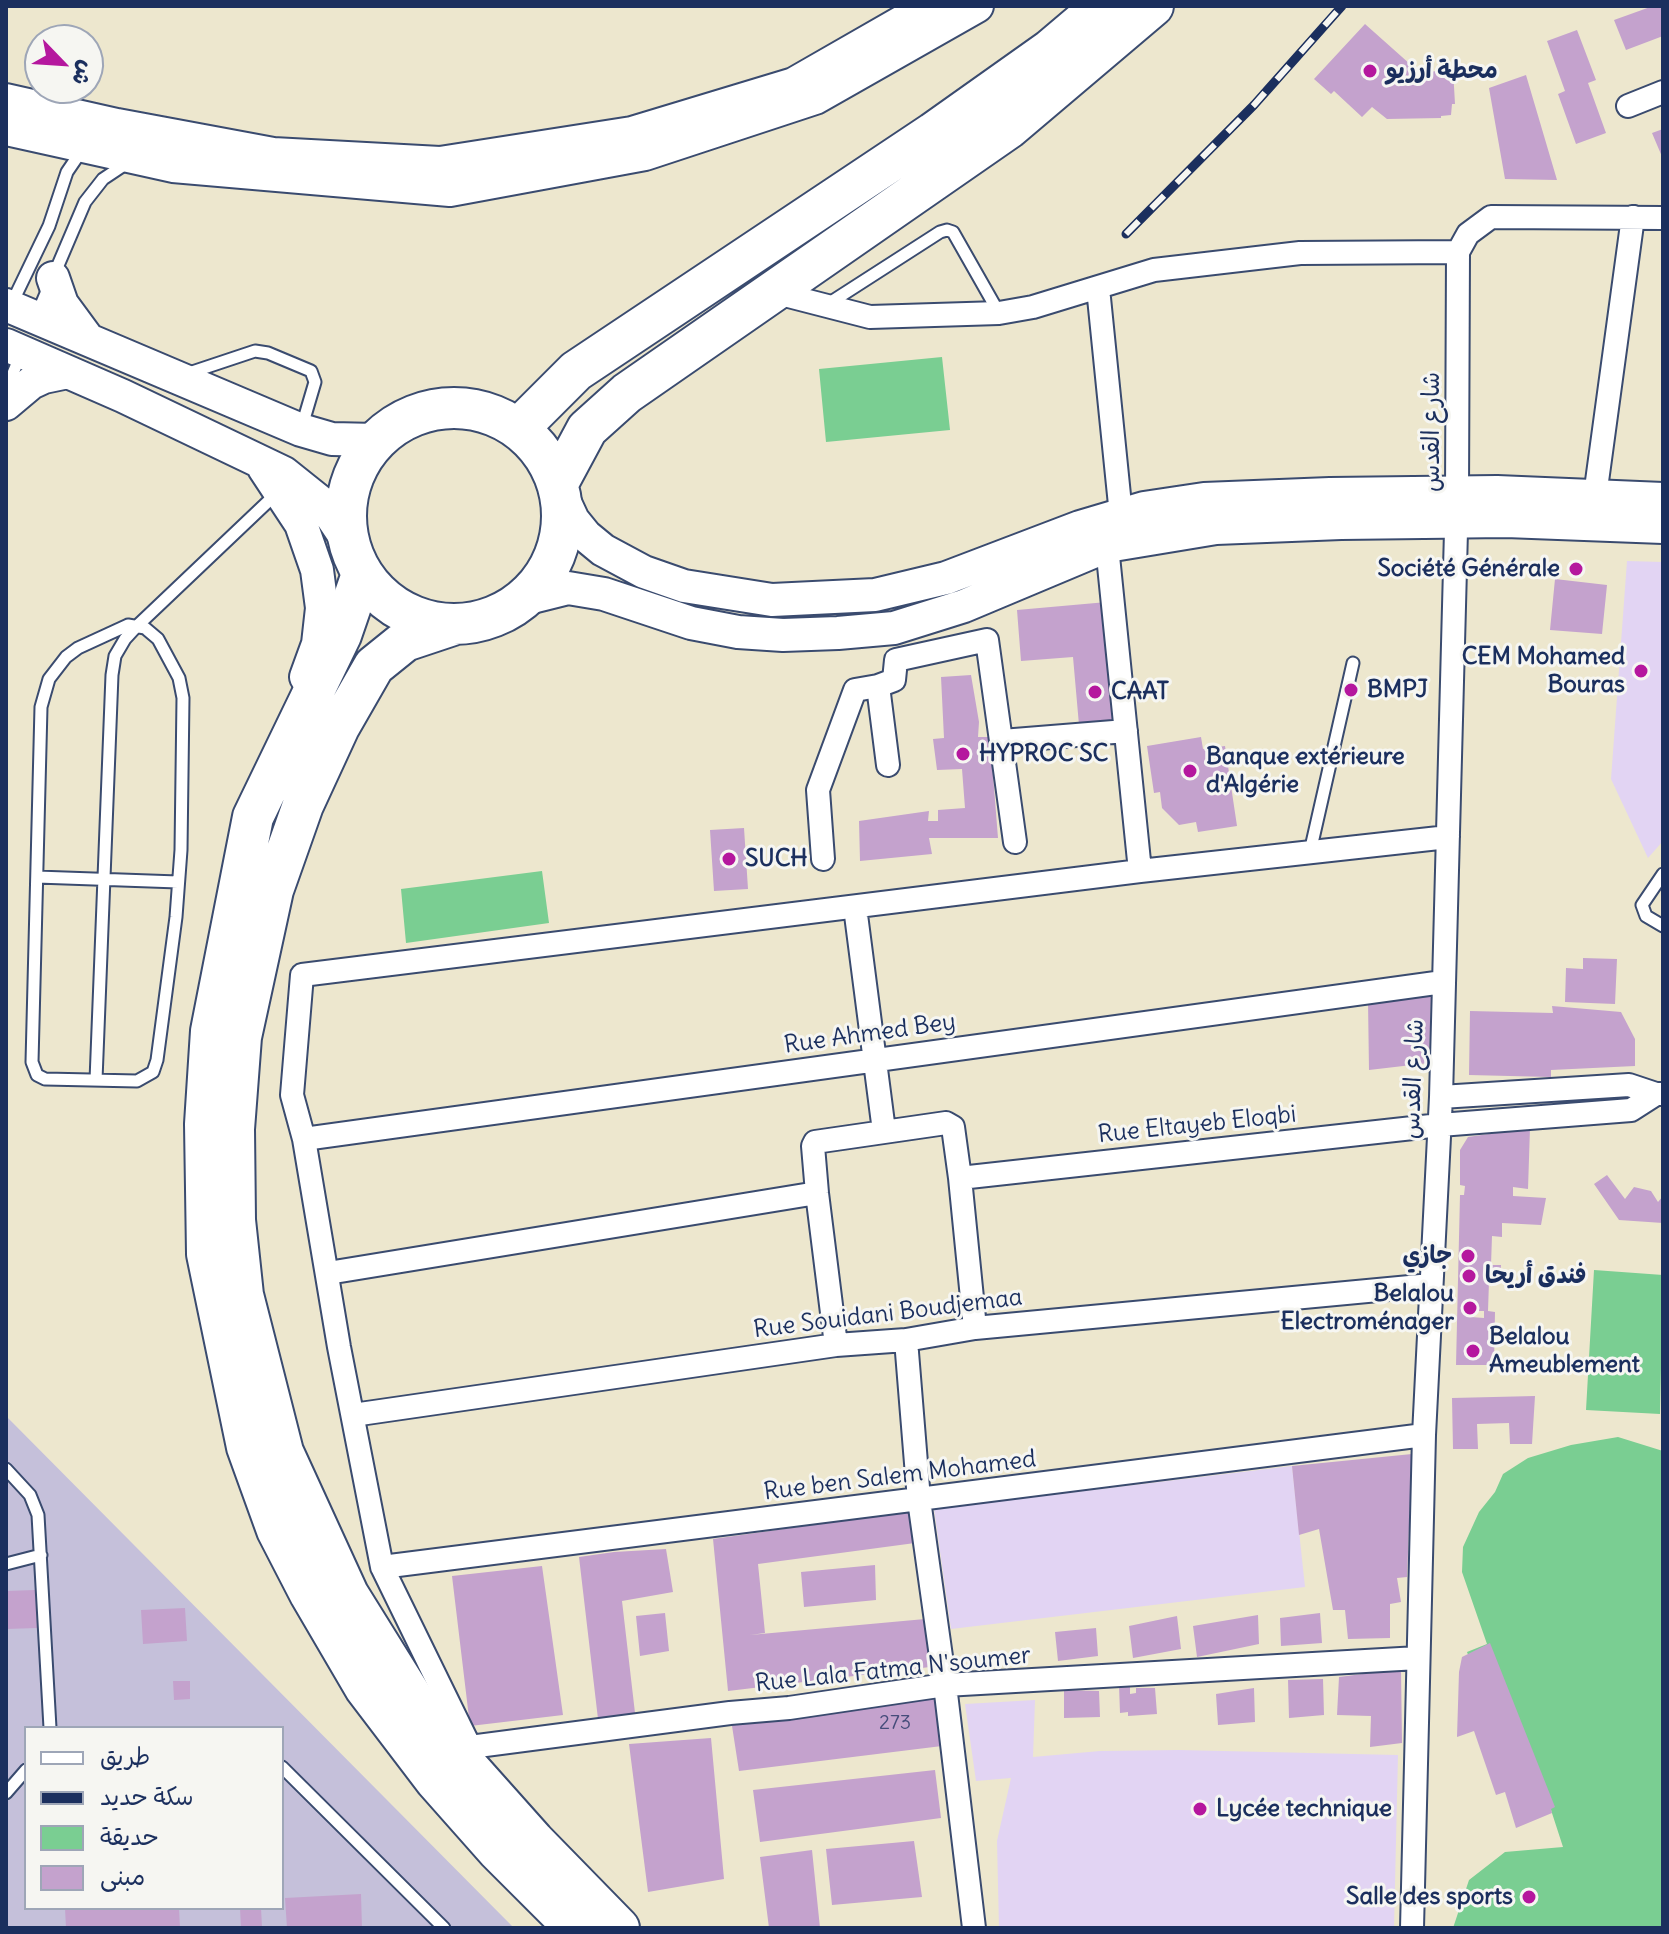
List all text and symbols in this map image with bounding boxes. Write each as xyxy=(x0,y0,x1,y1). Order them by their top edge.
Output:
north arrow xyxy=(24,24,104,104)
text: ش xyxy=(66,56,102,90)
place label: محطة أرزيو xyxy=(1386,57,1498,85)
marker: محطة أرزيو xyxy=(1361,62,1379,80)
street label: شارع القدس xyxy=(1418,372,1446,492)
place label: Société Générale xyxy=(1378,555,1560,583)
marker: Société Générale xyxy=(1567,560,1585,578)
place label: CEM Mohamed Bouras xyxy=(1462,643,1625,699)
marker: CEM Mohamed Bouras xyxy=(1632,662,1650,680)
place label: BMPJ xyxy=(1367,676,1428,704)
place label: CAAT xyxy=(1111,678,1169,706)
marker: BMPJ xyxy=(1342,681,1360,699)
marker: CAAT xyxy=(1086,683,1104,701)
place label: HYPROC SC xyxy=(979,740,1108,768)
place label: Banque extérieure d'Algérie xyxy=(1206,743,1405,799)
marker: HYPROC SC xyxy=(954,745,972,763)
marker: Banque extérieure d'Algérie xyxy=(1181,762,1199,780)
place label: SUCH xyxy=(745,845,808,873)
marker: SUCH xyxy=(720,850,738,868)
street label: Rue Ahmed Bey xyxy=(782,1008,958,1060)
street label: شارع القدس xyxy=(1398,1018,1430,1140)
street label: Rue Eltayeb Eloqbi xyxy=(1096,1100,1298,1150)
place label: جازي xyxy=(1402,1242,1452,1270)
marker: جازي xyxy=(1459,1247,1477,1265)
place label: فندق أريحا xyxy=(1485,1262,1586,1290)
marker: فندق أريحا xyxy=(1460,1267,1478,1285)
place label: Belalou Electroménager xyxy=(1281,1280,1454,1336)
street label: Rue Souidani Boudjemaa xyxy=(752,1283,1024,1345)
marker: Belalou Electroménager xyxy=(1461,1299,1479,1317)
place label: Belalou Ameublement xyxy=(1489,1323,1640,1379)
marker: Belalou Ameublement xyxy=(1464,1342,1482,1360)
street label: Rue ben Salem Mohamed xyxy=(762,1445,1038,1507)
street label: Rue Lala Fatma N'soumer xyxy=(754,1641,1032,1699)
house number: 273 xyxy=(879,1711,911,1735)
legend xyxy=(24,1726,284,1910)
text: طريق xyxy=(100,1741,150,1771)
text: سكة حديد xyxy=(100,1781,194,1811)
place label: Lycée technique xyxy=(1216,1795,1392,1823)
marker: Lycée technique xyxy=(1191,1800,1209,1818)
text: حديقة xyxy=(100,1821,159,1851)
text: مبنى xyxy=(100,1861,145,1891)
place label: Salle des sports xyxy=(1346,1883,1513,1911)
marker: Salle des sports xyxy=(1520,1888,1538,1906)

